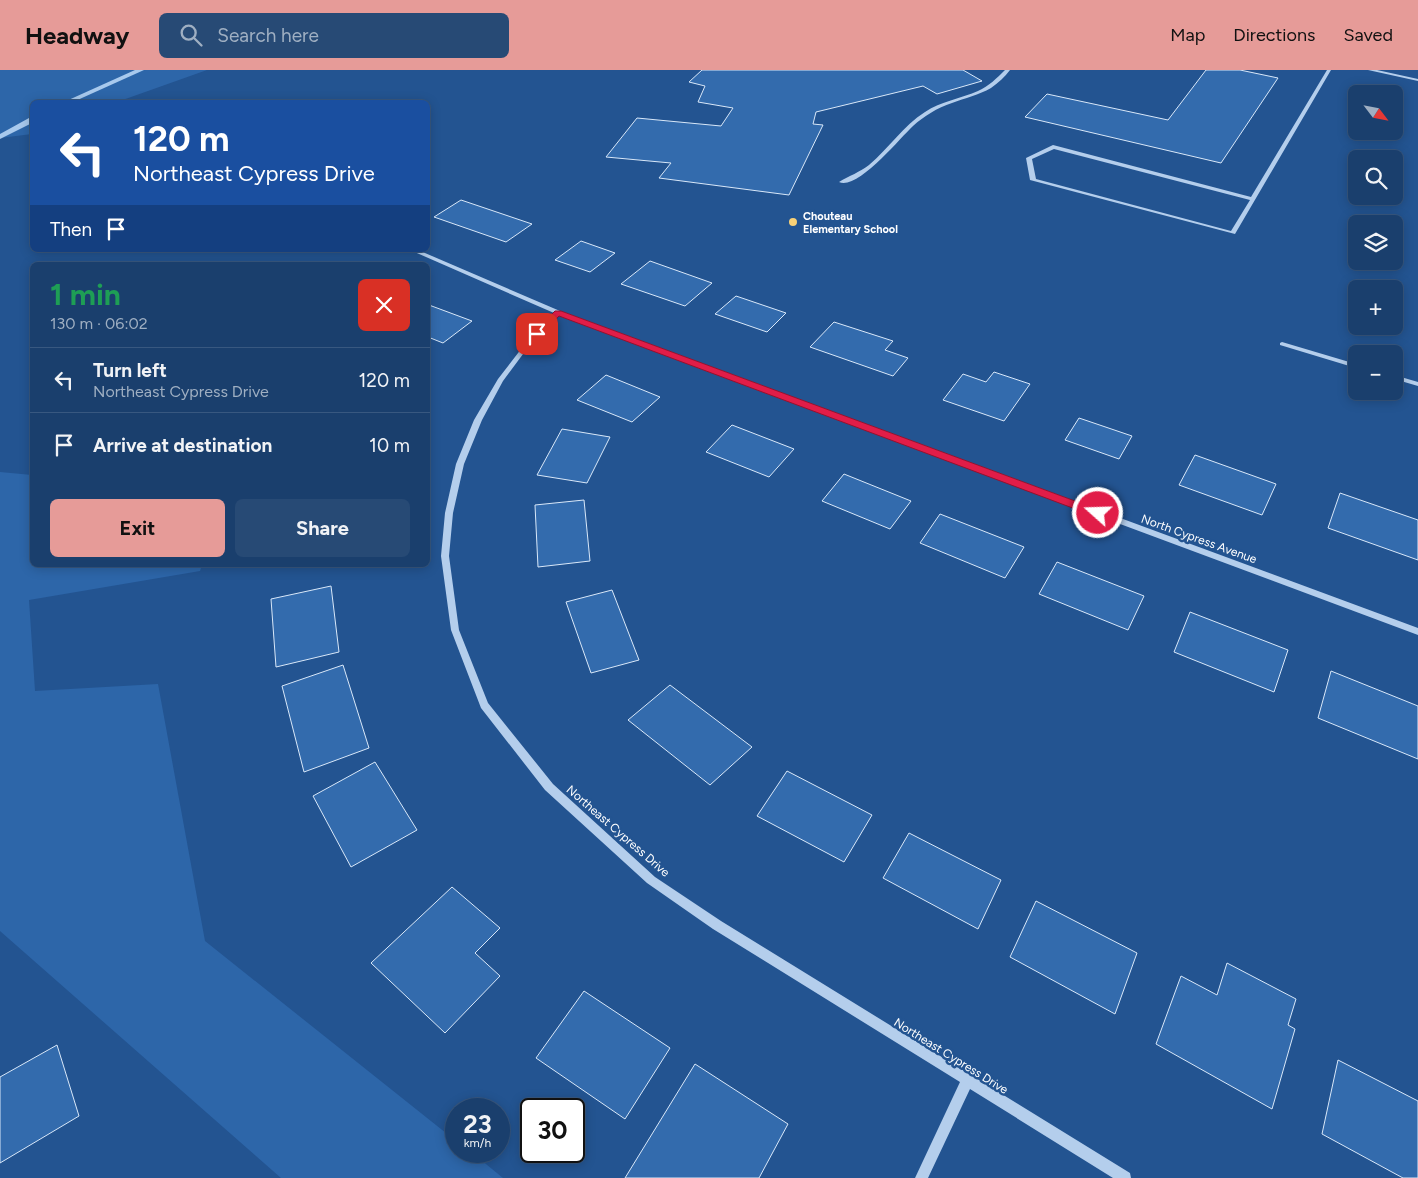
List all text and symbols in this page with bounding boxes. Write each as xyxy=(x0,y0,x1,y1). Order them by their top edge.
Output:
search box xyxy=(159,13,509,58)
text: Headway xyxy=(25,21,129,50)
icon: search xyxy=(177,21,205,49)
text: Search here xyxy=(217,24,319,47)
text: Map xyxy=(1170,24,1205,46)
text: Directions xyxy=(1233,24,1315,46)
text: Saved xyxy=(1343,24,1393,46)
north arrow xyxy=(1348,85,1402,140)
map controls xyxy=(1348,85,1403,400)
text: 120 m xyxy=(133,118,230,160)
icon: left xyxy=(50,120,115,185)
button: search xyxy=(1348,150,1403,205)
text: Northeast Cypress Drive xyxy=(133,160,375,187)
place label: Chouteau Elementary School xyxy=(803,210,898,236)
icon: arrive xyxy=(102,215,130,243)
button: layers xyxy=(1348,215,1403,270)
marker: Chouteau Elementary School xyxy=(787,216,799,228)
text: Then xyxy=(50,218,92,241)
text: 1 min xyxy=(50,276,121,313)
button: close xyxy=(358,279,410,331)
button: + xyxy=(1348,280,1403,335)
pin xyxy=(516,313,558,355)
text: 130 m · 06:02 xyxy=(50,314,148,333)
icon: arrive xyxy=(523,320,551,348)
button: − xyxy=(1348,345,1403,400)
text: Turn left xyxy=(93,359,167,382)
icon: left xyxy=(50,366,78,394)
text: 120 m xyxy=(358,369,410,392)
text: Northeast Cypress Drive xyxy=(93,382,269,401)
icon: arrive xyxy=(50,431,78,459)
text: Arrive at destination xyxy=(93,434,272,457)
text: 10 m xyxy=(369,434,410,457)
position arrow xyxy=(1071,486,1123,538)
button: Exit xyxy=(50,499,225,557)
button: Share xyxy=(235,499,410,557)
street label: North Cypress Avenue xyxy=(1139,512,1259,567)
street label: Northeast Cypress Drive xyxy=(564,782,673,880)
street label: Northeast Cypress Drive xyxy=(891,1015,1011,1097)
speed limit sign: 30 xyxy=(520,1098,585,1163)
text: 23 xyxy=(463,1109,492,1139)
text: km/h xyxy=(464,1136,491,1150)

